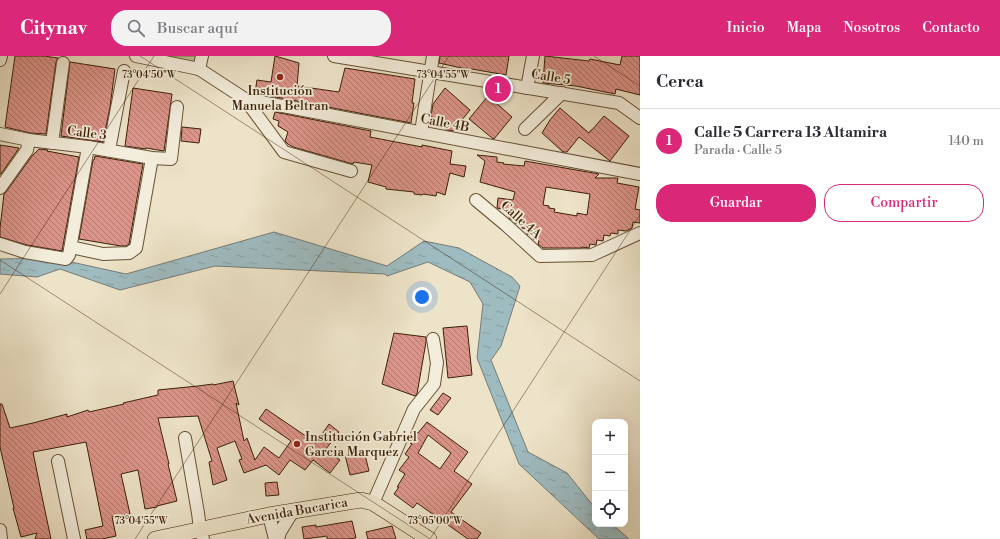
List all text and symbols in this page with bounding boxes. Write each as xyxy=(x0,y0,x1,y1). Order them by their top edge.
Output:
search box xyxy=(111,10,391,46)
text: Citynav xyxy=(20,16,87,40)
icon: search xyxy=(125,17,147,39)
text: Buscar aquí xyxy=(157,19,238,38)
text: Inicio xyxy=(727,19,765,37)
text: Mapa xyxy=(787,19,821,37)
text: Nosotros xyxy=(843,19,900,37)
text: Contacto xyxy=(922,19,980,37)
street label: Calle 5 xyxy=(530,66,572,88)
text: 73°04'50"W xyxy=(122,69,177,81)
text: 73°04'55"W xyxy=(417,69,470,81)
text: Cerca xyxy=(656,71,704,93)
marker: Institución Manuela Beltran xyxy=(275,72,285,82)
pin: 1 xyxy=(485,74,511,104)
place label: Institución Manuela Beltran xyxy=(232,83,329,114)
street label: Calle 4B xyxy=(419,110,471,136)
street label: Calle 3 xyxy=(66,123,108,143)
text: Calle 5 Carrera 13 Altamira xyxy=(694,123,887,142)
text: 1 xyxy=(666,133,672,149)
text: 140 m xyxy=(948,133,984,149)
text: Parada · Calle 5 xyxy=(694,142,782,158)
button: Guardar xyxy=(656,184,816,222)
button: Compartir xyxy=(824,184,984,222)
street label: Calle 4A xyxy=(497,198,545,243)
your location xyxy=(412,287,432,307)
map controls xyxy=(592,419,628,527)
button: + xyxy=(592,419,628,455)
place label: Institución Gabriel Garcia Marquez xyxy=(305,429,417,460)
marker: Institución Gabriel Garcia Marquez xyxy=(292,439,302,449)
button: − xyxy=(592,455,628,491)
button: locate xyxy=(592,491,628,527)
street label: Avenida Bucarica xyxy=(244,494,349,528)
text: 73°04'55"W xyxy=(115,515,168,527)
text: 73°05'00"W xyxy=(408,515,463,527)

